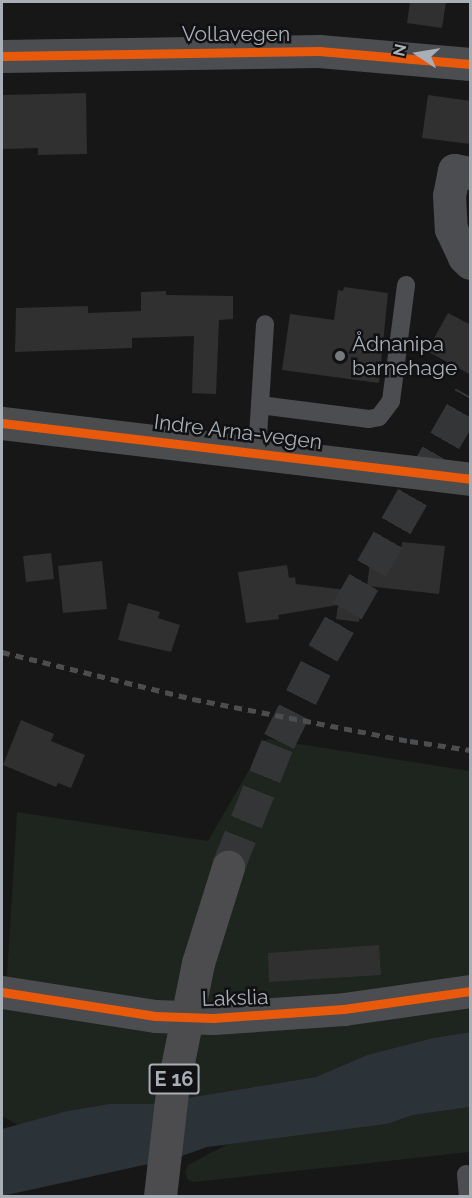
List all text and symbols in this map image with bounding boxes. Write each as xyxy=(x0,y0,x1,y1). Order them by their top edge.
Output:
street label: Vollavegen xyxy=(182,21,290,47)
north arrow xyxy=(388,24,448,84)
text: N xyxy=(389,42,410,58)
place label: Ådnanipa barnehage xyxy=(352,331,457,381)
marker: Ådnanipa barnehage xyxy=(333,349,347,363)
street label: Indre Arna-vegen xyxy=(152,409,324,455)
street label: Lakslia xyxy=(201,984,269,1012)
road number: E 16 xyxy=(148,1062,200,1096)

